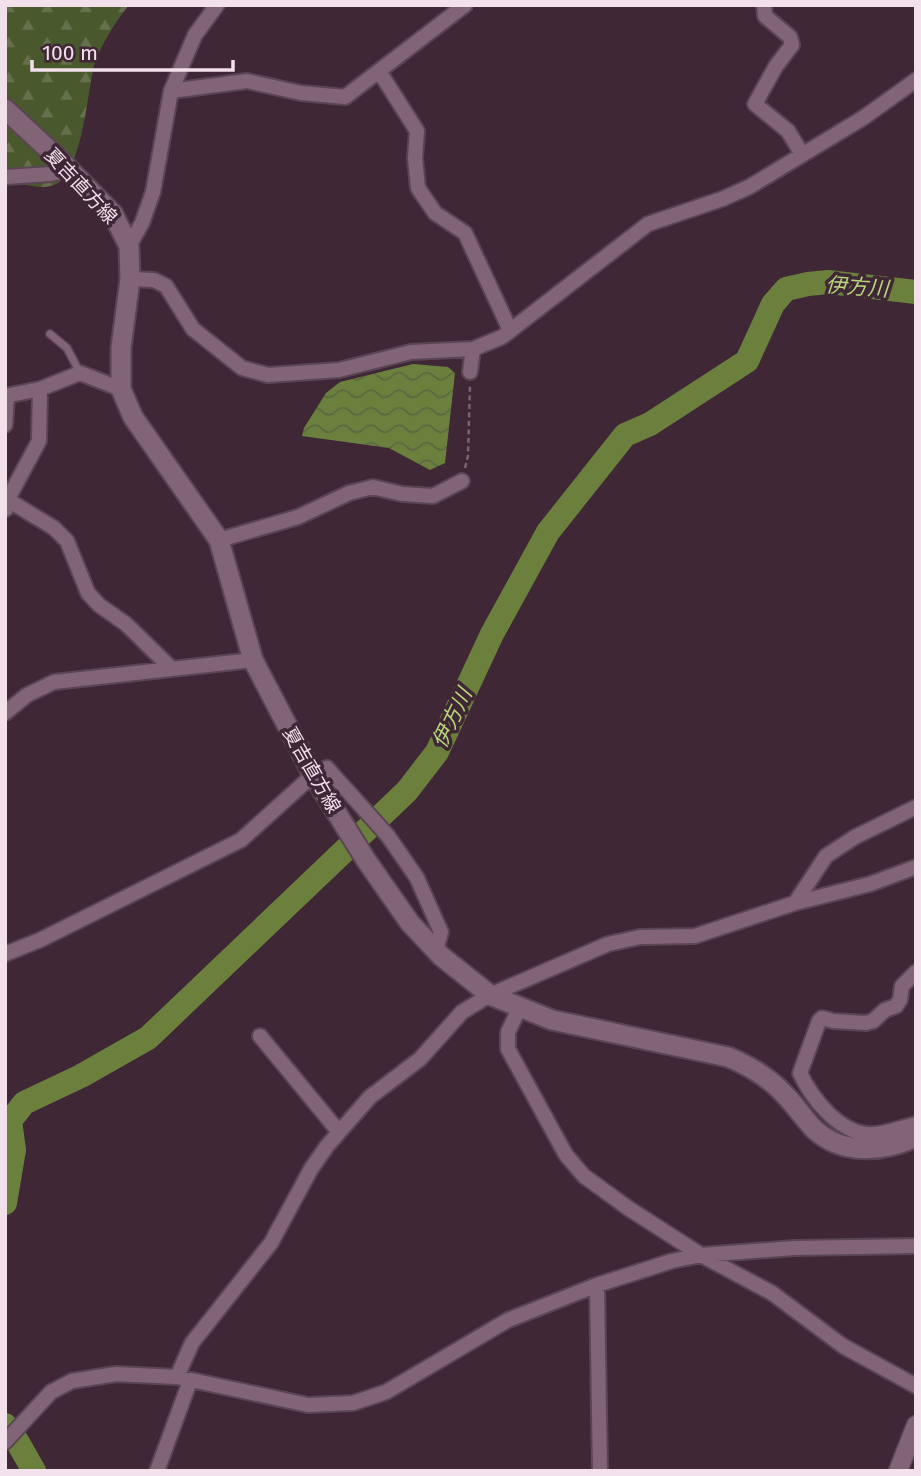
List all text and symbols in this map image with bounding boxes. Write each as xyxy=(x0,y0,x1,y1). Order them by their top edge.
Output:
scale bar xyxy=(32,28,233,72)
text: 100 m xyxy=(42,40,98,66)
street label: 夏吉直方線 xyxy=(40,143,122,229)
water label: 伊方川 xyxy=(825,272,891,302)
water label: 伊方川 xyxy=(427,682,478,752)
street label: 夏吉直方線 xyxy=(278,723,346,817)

